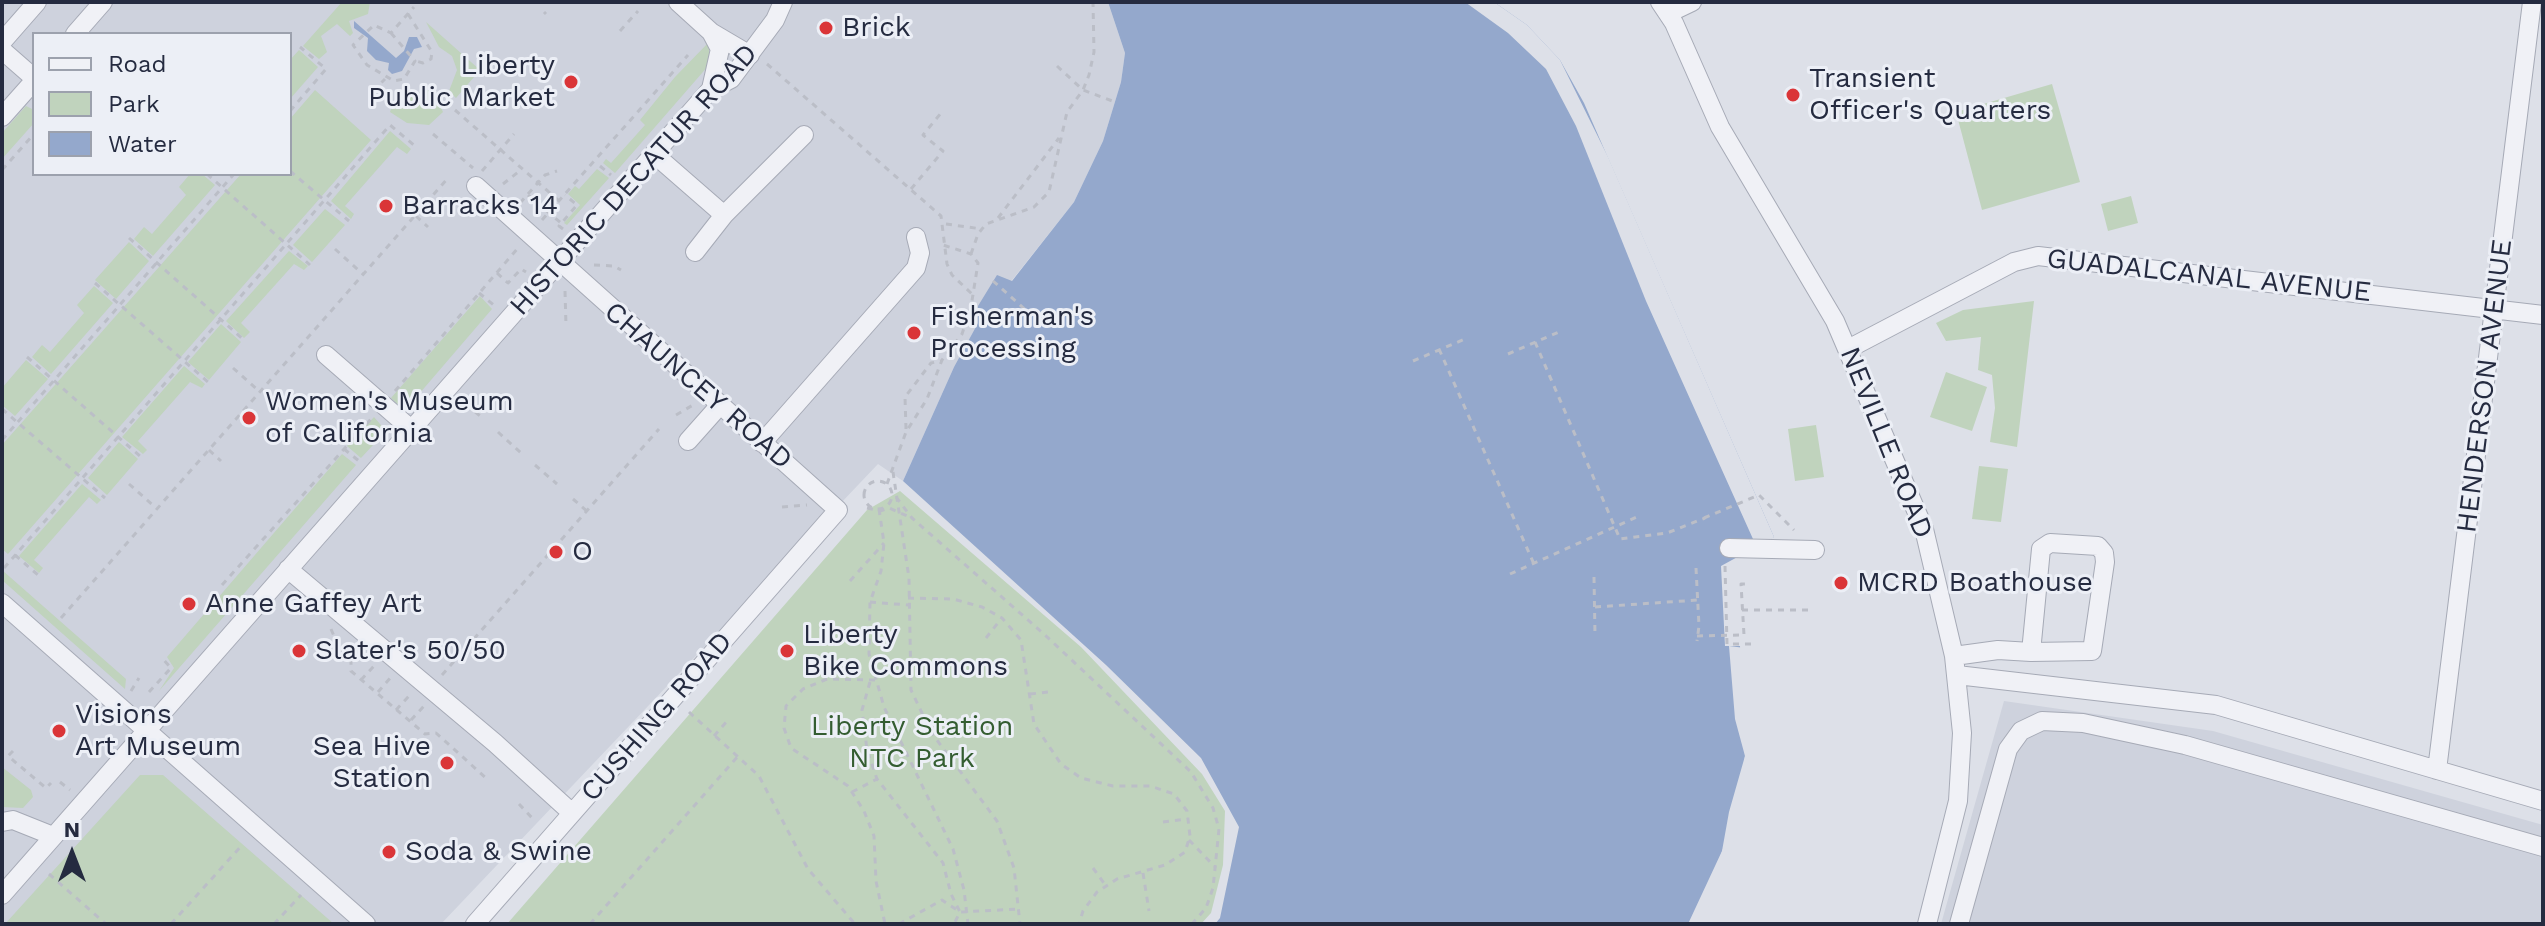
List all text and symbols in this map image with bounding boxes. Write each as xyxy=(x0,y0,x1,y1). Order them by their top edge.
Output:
place label: Brick xyxy=(842,11,911,45)
marker: Brick xyxy=(817,19,835,37)
legend xyxy=(32,32,292,176)
street label: HISTORIC DECATUR ROAD xyxy=(503,37,765,323)
place label: Liberty Public Market xyxy=(368,49,555,115)
text: Road xyxy=(108,50,167,78)
place label: Transient Officer's Quarters xyxy=(1809,62,2051,128)
marker: Liberty Public Market xyxy=(562,73,580,91)
marker: Transient Officer's Quarters xyxy=(1784,86,1802,104)
text: Park xyxy=(108,90,160,118)
text: Water xyxy=(108,130,177,158)
place label: Barracks 14 xyxy=(402,189,558,223)
marker: Barracks 14 xyxy=(377,197,395,215)
street label: HENDERSON AVENUE xyxy=(2450,237,2520,535)
street label: GUADALCANAL AVENUE xyxy=(2045,242,2373,310)
street label: CHAUNCEY ROAD xyxy=(597,295,799,477)
place label: Fisherman's Processing xyxy=(930,300,1094,366)
marker: Fisherman's Processing xyxy=(905,324,923,342)
street label: NEVILLE ROAD xyxy=(1832,343,1940,543)
place label: Women's Museum of California xyxy=(265,385,514,451)
marker: Women's Museum of California xyxy=(240,409,258,427)
place label: O xyxy=(572,535,593,569)
marker: O xyxy=(547,543,565,561)
place label: MCRD Boathouse xyxy=(1857,566,2093,600)
marker: MCRD Boathouse xyxy=(1832,574,1850,592)
place label: Anne Gaffey Art xyxy=(205,587,422,621)
marker: Anne Gaffey Art xyxy=(180,595,198,613)
place label: Liberty Bike Commons xyxy=(803,618,1008,684)
street label: CUSHING ROAD xyxy=(574,625,740,809)
place label: Slater's 50/50 xyxy=(315,634,506,668)
marker: Slater's 50/50 xyxy=(290,642,308,660)
marker: Liberty Bike Commons xyxy=(778,642,796,660)
place label: Visions Art Museum xyxy=(75,698,241,764)
park label: Liberty Station NTC Park xyxy=(811,710,1013,776)
marker: Visions Art Museum xyxy=(50,722,68,740)
place label: Sea Hive Station xyxy=(313,730,431,796)
marker: Sea Hive Station xyxy=(438,754,456,772)
north arrow xyxy=(32,814,112,894)
text: N xyxy=(64,817,80,842)
place label: Soda & Swine xyxy=(405,835,592,869)
marker: Soda & Swine xyxy=(380,843,398,861)

